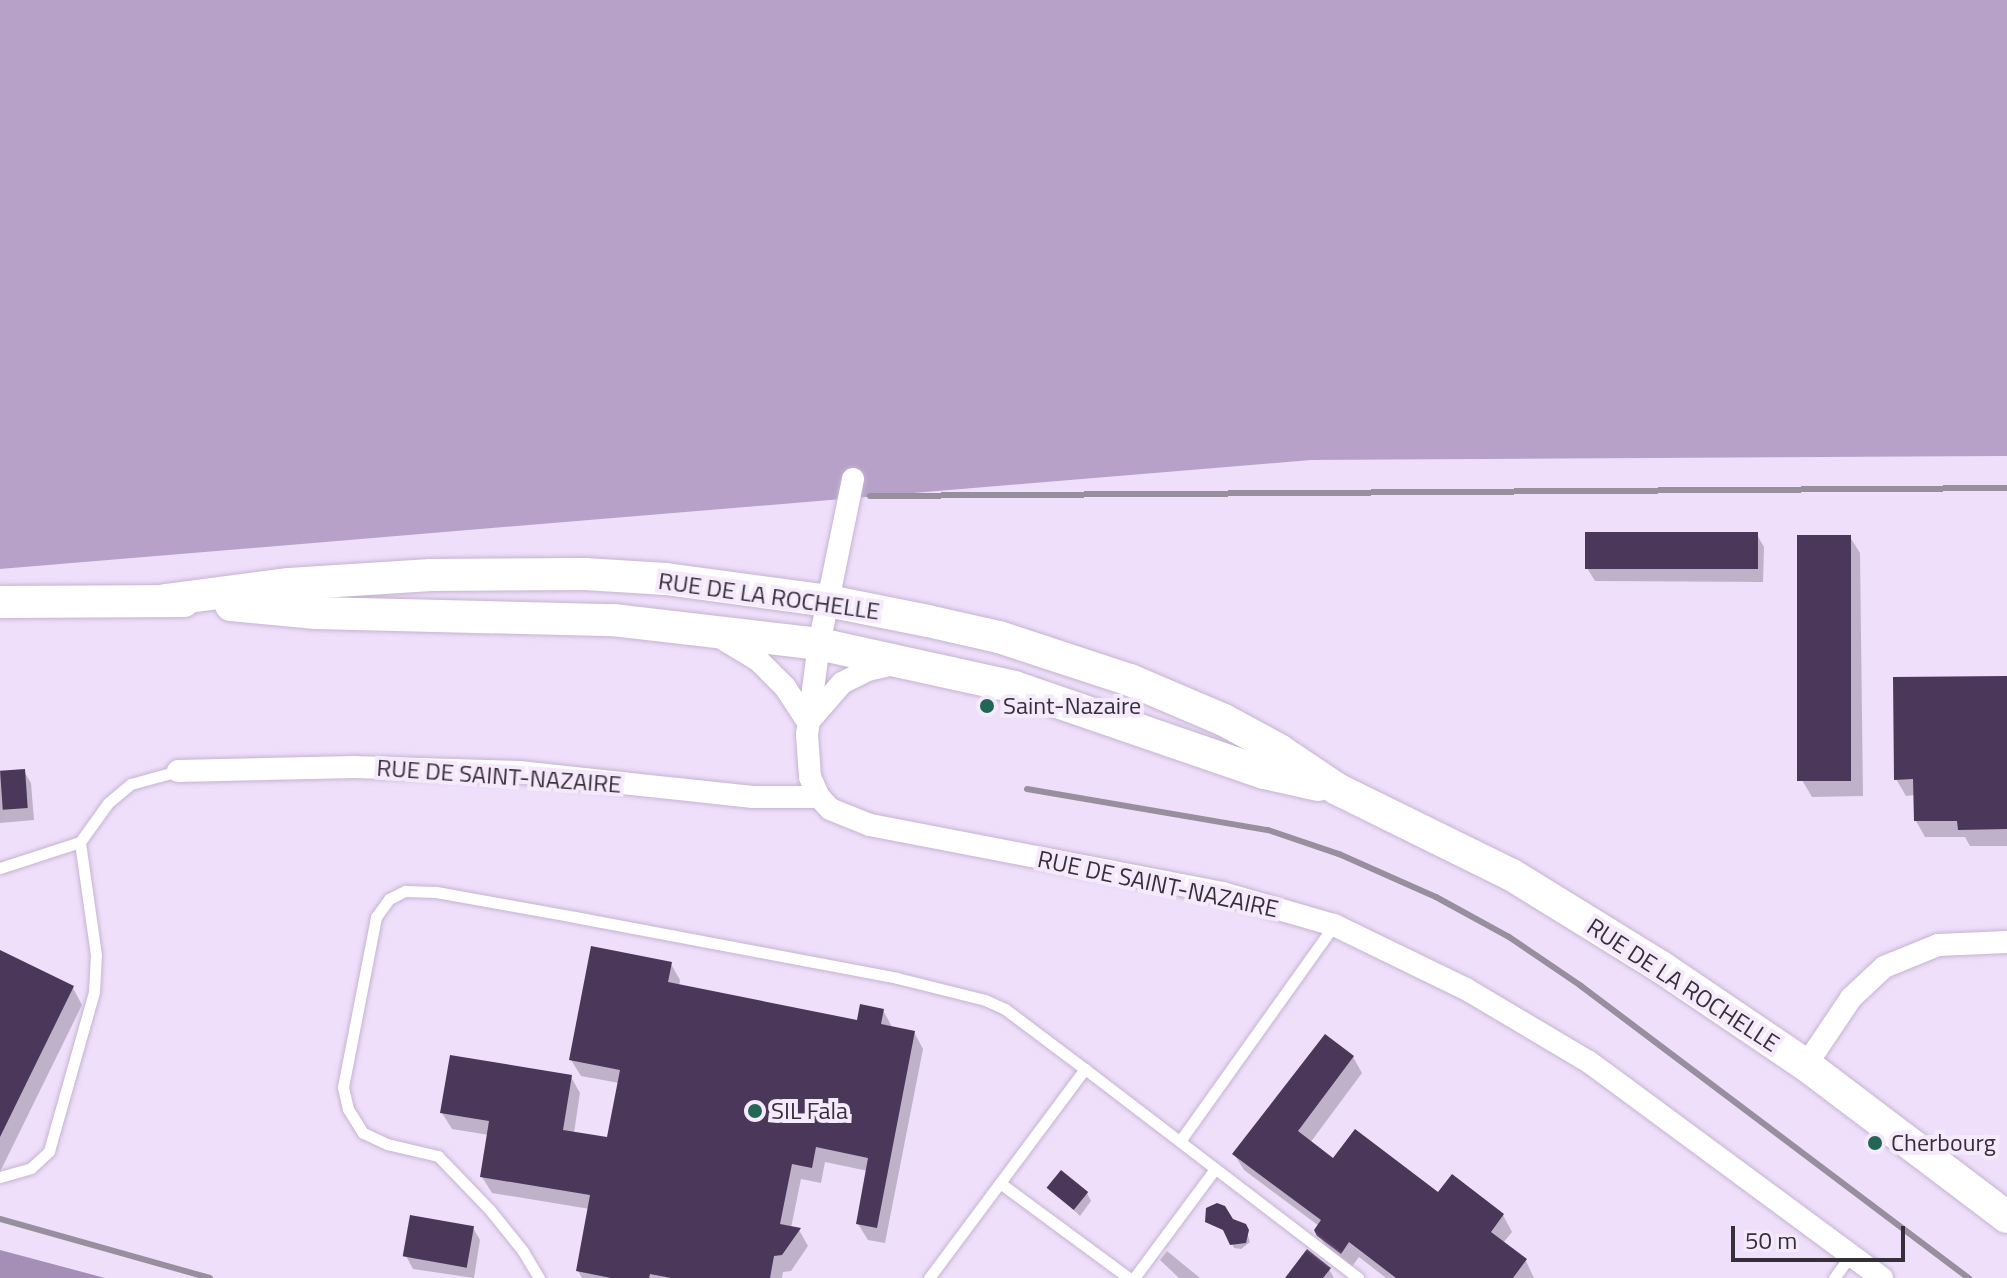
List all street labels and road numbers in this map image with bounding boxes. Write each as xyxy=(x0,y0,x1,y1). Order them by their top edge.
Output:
street label: RUE DE LA ROCHELLE xyxy=(656,566,882,626)
street label: RUE DE SAINT-NAZAIRE xyxy=(376,753,622,799)
street label: RUE DE SAINT-NAZAIRE xyxy=(1035,844,1281,924)
street label: RUE DE LA ROCHELLE xyxy=(1582,912,1784,1058)

